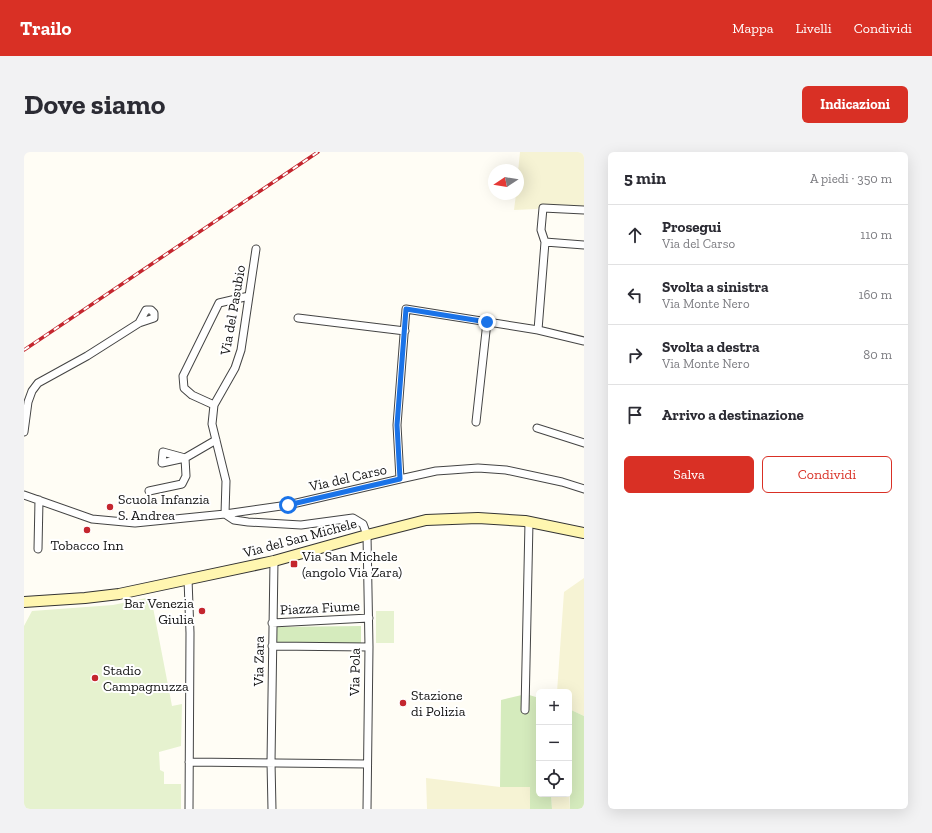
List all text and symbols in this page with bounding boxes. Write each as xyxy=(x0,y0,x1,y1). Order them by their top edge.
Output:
text: Trailo xyxy=(20,17,71,40)
text: Mappa xyxy=(732,20,773,37)
text: Livelli xyxy=(795,20,832,37)
text: Condividi xyxy=(854,20,912,37)
button: Indicazioni xyxy=(802,86,908,123)
text: Dove siamo xyxy=(24,88,165,121)
north arrow xyxy=(488,164,524,200)
text: 5 min xyxy=(624,168,666,188)
text: A piedi · 350 m xyxy=(810,171,892,186)
text: Prosegui xyxy=(662,218,721,236)
icon: ahead xyxy=(624,224,646,246)
text: 110 m xyxy=(860,227,892,242)
text: Via del Carso xyxy=(662,236,735,251)
street label: Via del Pasubio xyxy=(217,264,249,357)
text: Svolta a sinistra xyxy=(662,278,769,296)
icon: left xyxy=(624,284,646,306)
text: 160 m xyxy=(858,287,892,302)
text: Via Monte Nero xyxy=(662,296,750,311)
route end xyxy=(478,313,496,331)
text: Svolta a destra xyxy=(662,338,760,356)
icon: right xyxy=(624,344,646,366)
text: 80 m xyxy=(863,347,892,362)
text: Via Monte Nero xyxy=(662,356,750,371)
icon: arrive xyxy=(624,404,646,426)
text: Arrivo a destinazione xyxy=(662,406,804,424)
button: Salva xyxy=(624,456,754,493)
button: Condividi xyxy=(762,456,892,493)
street label: Via del Carso xyxy=(307,461,388,495)
place label: Scuola Infanzia S. Andrea xyxy=(118,491,210,524)
route start xyxy=(279,496,297,514)
marker: Scuola Infanzia S. Andrea xyxy=(105,502,115,512)
street label: Via del San Michele xyxy=(240,515,359,562)
marker: Tobacco Inn xyxy=(82,525,92,535)
place label: Tobacco Inn xyxy=(50,537,124,554)
place label: Via San Michele (angolo Via Zara) xyxy=(301,548,402,581)
marker: Via San Michele (angolo Via Zara) xyxy=(289,559,299,569)
place label: Bar Venezia Giulia xyxy=(124,595,194,628)
street label: Piazza Fiume xyxy=(280,597,361,619)
marker: Bar Venezia Giulia xyxy=(197,606,207,616)
street label: Via Zara xyxy=(250,636,268,687)
street label: Via Pola xyxy=(346,648,364,697)
place label: Stadio Campagnuzza xyxy=(103,662,189,695)
marker: Stadio Campagnuzza xyxy=(90,673,100,683)
place label: Stazione di Polizia xyxy=(411,687,466,720)
map controls xyxy=(536,689,572,797)
button: + xyxy=(536,689,572,725)
marker: Stazione di Polizia xyxy=(398,698,408,708)
button: − xyxy=(536,725,572,761)
button: locate xyxy=(536,761,572,797)

